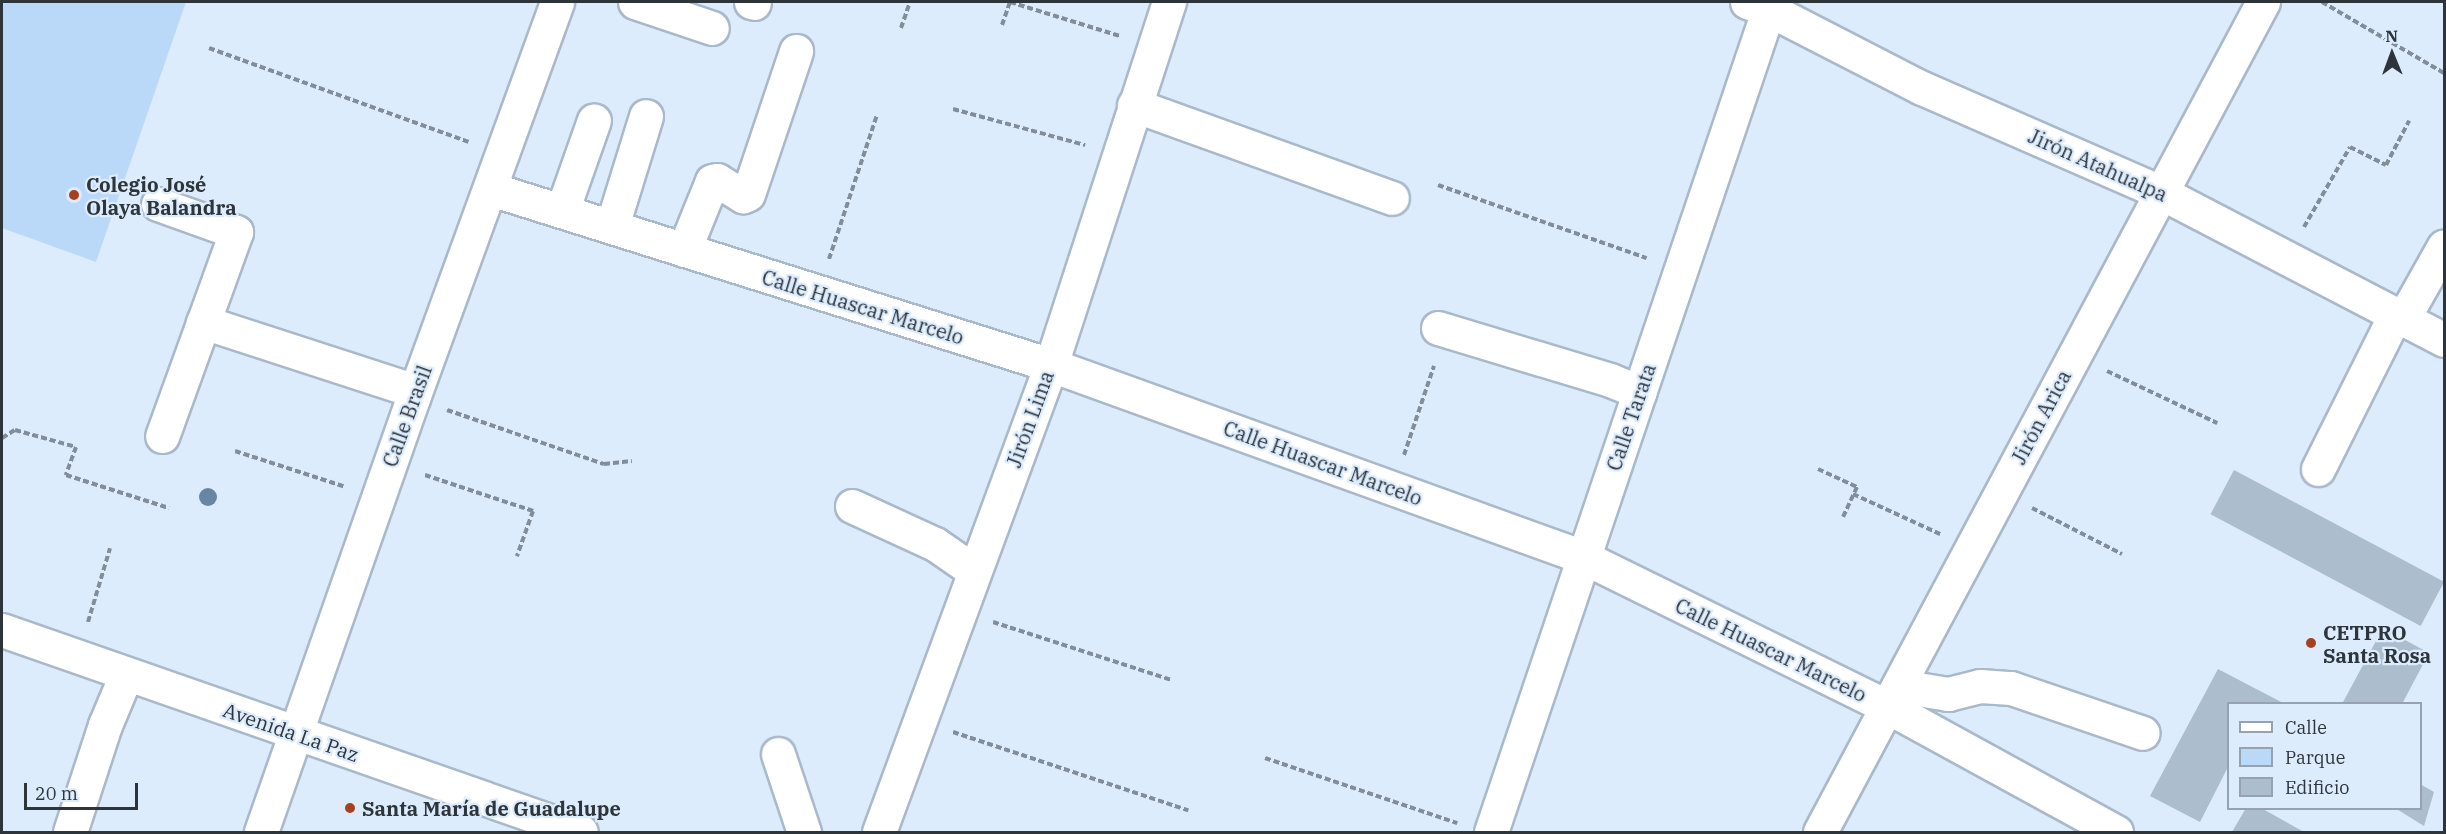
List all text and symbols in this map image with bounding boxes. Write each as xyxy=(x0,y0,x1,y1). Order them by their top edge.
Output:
north arrow xyxy=(2362,24,2422,84)
text: N xyxy=(2385,26,2398,46)
street label: Jirón Atahualpa xyxy=(2025,124,2171,206)
place label: Colegio José Olaya Balandra xyxy=(86,172,237,219)
marker: Colegio José Olaya Balandra xyxy=(67,188,81,202)
street label: Calle Huascar Marcelo xyxy=(759,265,967,349)
street label: Calle Tarata xyxy=(1601,360,1661,474)
street label: Calle Brasil xyxy=(378,362,436,470)
street label: Jirón Arica xyxy=(2006,366,2076,468)
street label: Jirón Lima xyxy=(1001,367,1059,471)
street label: Calle Huascar Marcelo xyxy=(1220,416,1426,510)
street label: Calle Huascar Marcelo xyxy=(1671,593,1871,707)
place label: CETPRO Santa Rosa xyxy=(2323,620,2431,667)
marker: CETPRO Santa Rosa xyxy=(2304,636,2318,650)
street label: Avenida La Paz xyxy=(220,698,362,766)
legend xyxy=(2227,702,2422,810)
text: Calle xyxy=(2285,716,2327,739)
text: Parque xyxy=(2285,746,2345,769)
scale bar xyxy=(27,771,141,809)
text: Edificio xyxy=(2285,776,2349,799)
text: 20 m xyxy=(35,782,78,805)
place label: Santa María de Guadalupe xyxy=(362,796,621,820)
marker: Santa María de Guadalupe xyxy=(343,801,357,815)

